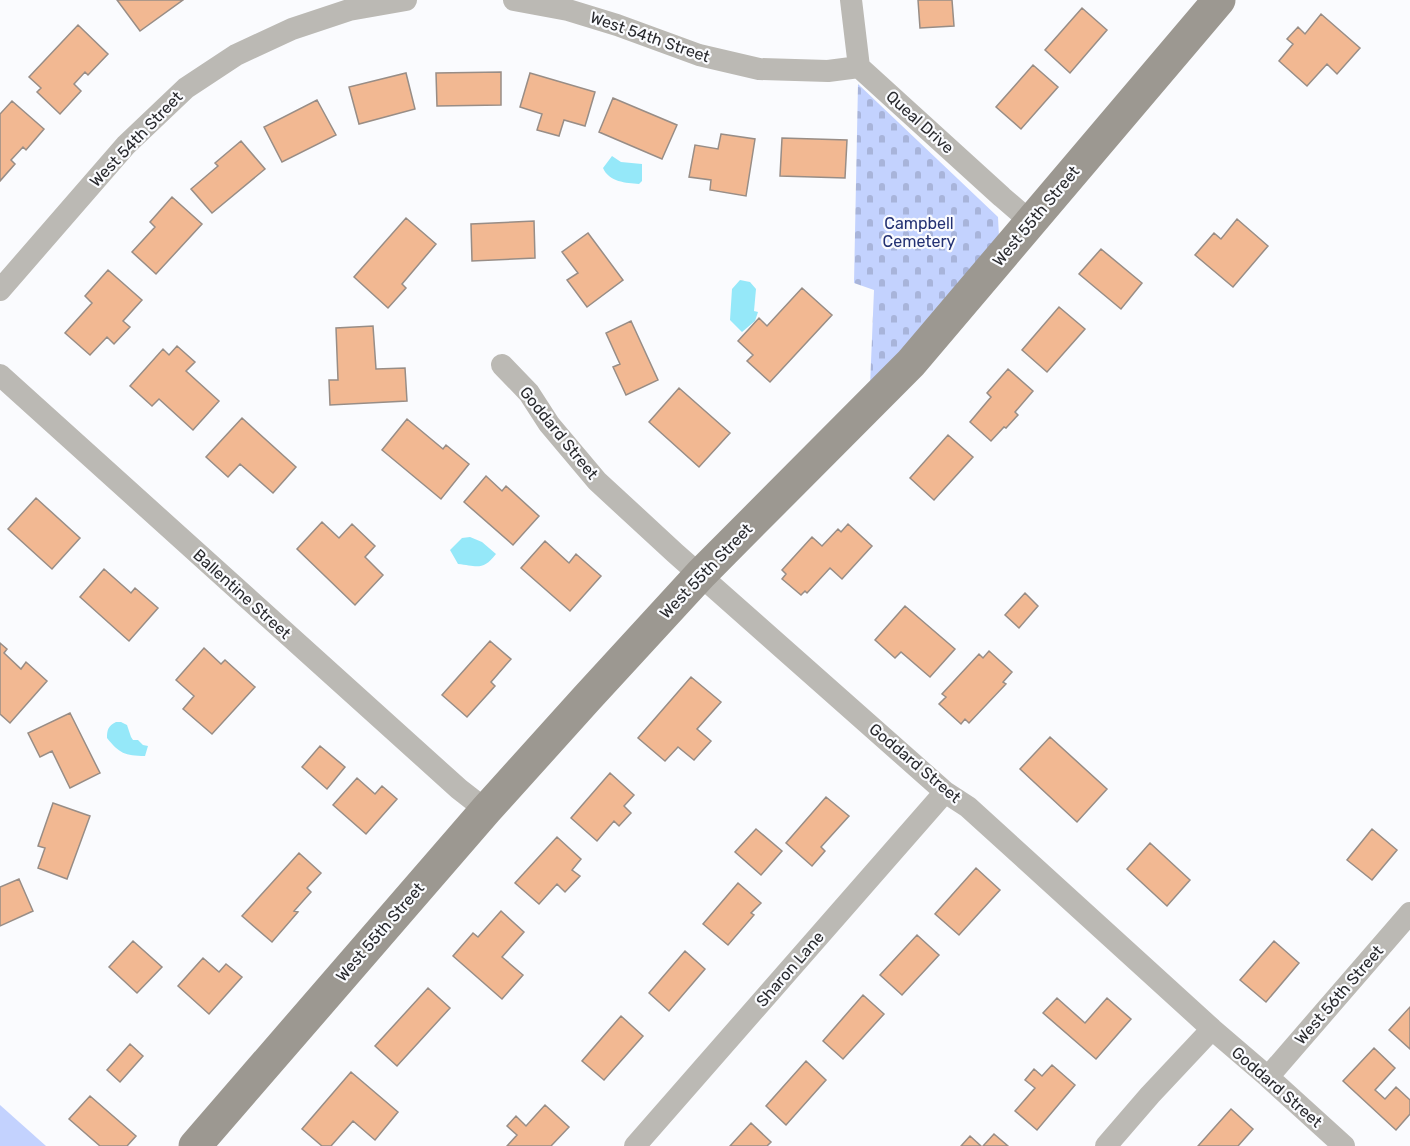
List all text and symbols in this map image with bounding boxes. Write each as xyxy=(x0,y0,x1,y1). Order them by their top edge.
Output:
street label: West 54th Street xyxy=(588,8,712,66)
street label: West 54th Street xyxy=(86,87,186,191)
street label: Queal Drive xyxy=(882,87,958,157)
street label: West 55th Street xyxy=(989,162,1083,270)
park label: Campbell Cemetery xyxy=(883,214,956,251)
street label: Goddard Street xyxy=(516,383,602,483)
street label: West 55th Street xyxy=(656,519,756,623)
street label: Ballentine Street xyxy=(189,545,295,643)
street label: Goddard Street xyxy=(865,719,965,807)
street label: West 55th Street xyxy=(332,879,428,985)
street label: Sharon Lane xyxy=(752,927,828,1011)
street label: West 56th Street xyxy=(1291,942,1387,1048)
street label: Goddard Street xyxy=(1228,1043,1326,1131)

